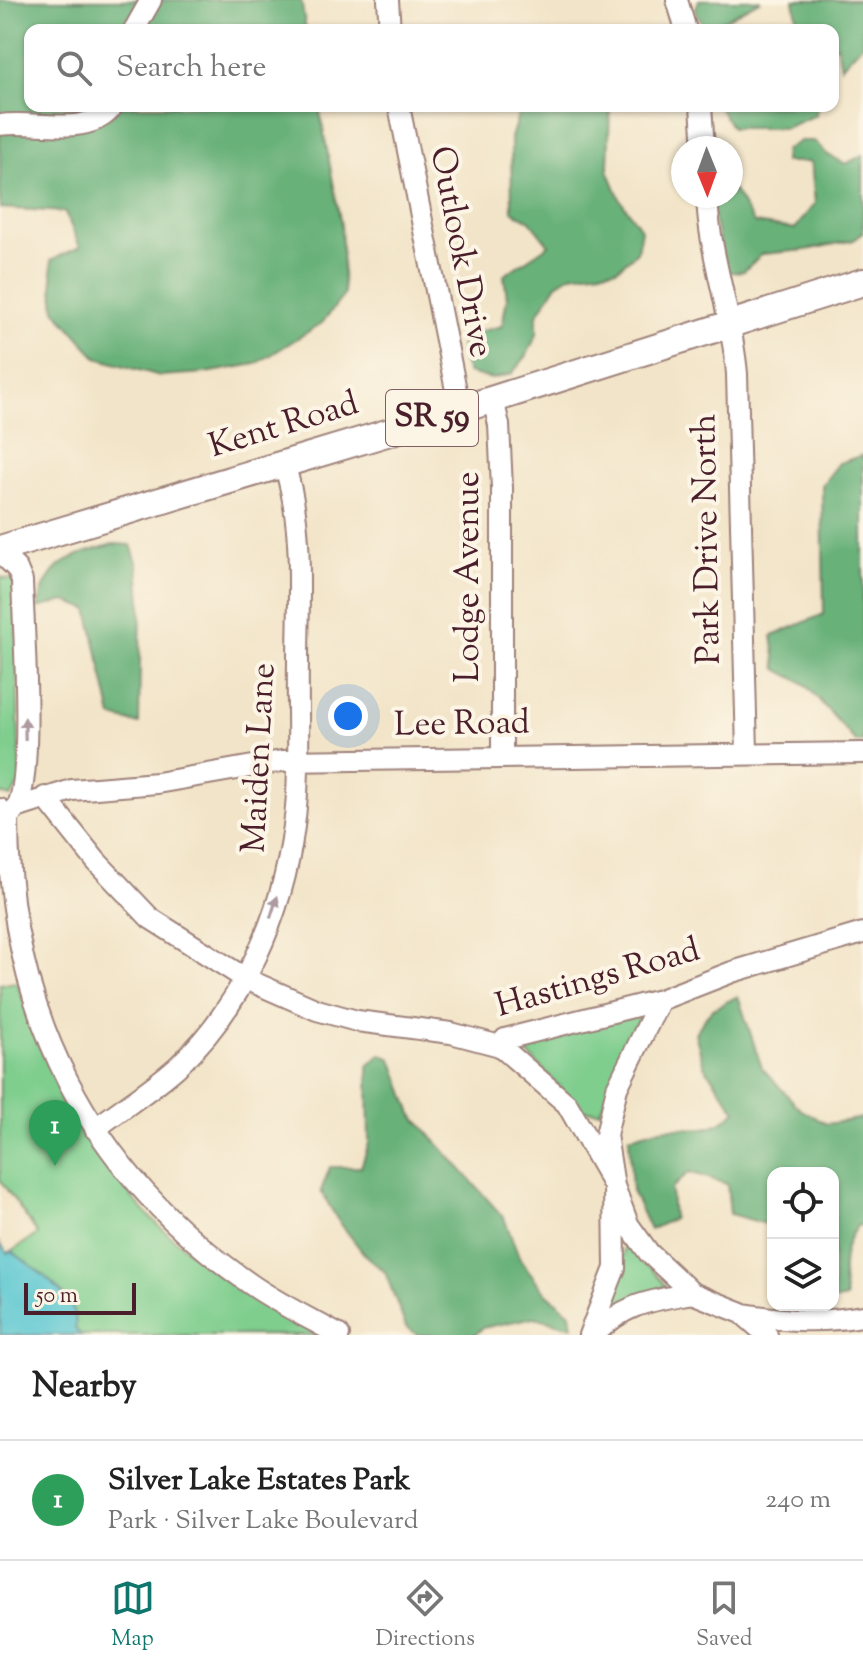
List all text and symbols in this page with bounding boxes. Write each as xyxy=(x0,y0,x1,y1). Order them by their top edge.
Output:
search box xyxy=(24,24,839,112)
icon: search xyxy=(52,46,96,90)
text: Search here xyxy=(116,47,266,90)
north arrow xyxy=(671,136,743,208)
street label: Outlook Drive xyxy=(416,142,504,362)
street label: Kent Road xyxy=(203,380,365,472)
road number: SR 59 xyxy=(386,390,478,446)
street label: Park Drive North xyxy=(681,413,735,665)
street label: Lodge Avenue xyxy=(445,471,494,683)
street label: Maiden Lane xyxy=(231,662,289,854)
your location xyxy=(328,696,368,736)
street label: Lee Road xyxy=(394,699,530,751)
one-way arrow xyxy=(19,716,31,741)
one-way arrow xyxy=(268,894,280,918)
street label: Hastings Road xyxy=(490,926,706,1032)
pin: 1 xyxy=(29,1100,81,1166)
map controls xyxy=(767,1167,839,1311)
button: locate xyxy=(767,1167,839,1239)
button: layers xyxy=(767,1239,839,1311)
scale bar xyxy=(24,1279,136,1315)
text: 50 m xyxy=(36,1281,78,1313)
text: Nearby xyxy=(32,1363,137,1412)
text: Silver Lake Estates Park xyxy=(108,1460,410,1503)
text: 1 xyxy=(54,1482,62,1519)
text: 240 m xyxy=(765,1482,831,1519)
text: Park · Silver Lake Boulevard xyxy=(108,1503,418,1540)
tab: Map xyxy=(111,1576,155,1656)
tab: Directions xyxy=(376,1576,475,1656)
tab: Saved xyxy=(696,1576,752,1656)

